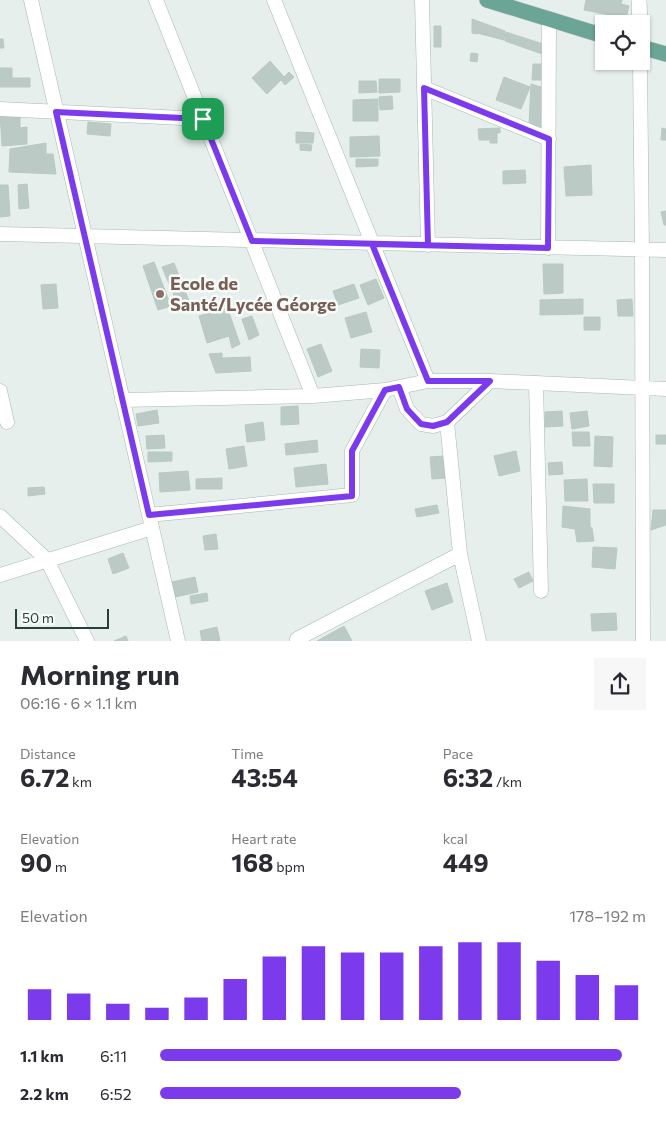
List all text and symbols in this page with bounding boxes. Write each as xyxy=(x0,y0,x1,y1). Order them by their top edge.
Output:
map controls xyxy=(595,15,650,70)
button: locate xyxy=(595,15,650,70)
pin xyxy=(182,98,224,140)
icon: arrive xyxy=(189,105,217,133)
place label: Ecole de Santé/Lycée Géorge xyxy=(170,272,336,315)
marker: Ecole de Santé/Lycée Géorge xyxy=(154,288,166,300)
scale bar xyxy=(15,606,109,629)
text: 50 m xyxy=(22,609,54,626)
text: Morning run xyxy=(20,657,180,691)
button: share xyxy=(594,658,646,710)
text: 06:16 · 6 × 1.1 km xyxy=(20,693,137,712)
text: Distance xyxy=(20,745,76,762)
text: Time xyxy=(231,745,264,762)
text: Pace xyxy=(443,745,473,762)
text: 6.72 xyxy=(20,762,69,792)
text: 43:54 xyxy=(231,762,298,792)
text: 6:32 xyxy=(443,762,493,792)
text: km xyxy=(69,773,92,790)
text: /km xyxy=(493,773,522,790)
text: Elevation xyxy=(20,830,79,847)
text: Heart rate xyxy=(231,830,296,847)
text: kcal xyxy=(443,830,468,847)
text: 90 xyxy=(20,847,52,877)
text: 168 xyxy=(231,847,274,877)
text: 449 xyxy=(443,847,489,877)
text: m xyxy=(52,858,67,875)
text: bpm xyxy=(274,858,305,875)
text: Elevation xyxy=(20,906,88,925)
text: 178–192 m xyxy=(569,906,646,925)
text: 1.1 km xyxy=(20,1046,64,1065)
text: 6:11 xyxy=(100,1046,127,1065)
text: 2.2 km xyxy=(20,1084,69,1103)
text: 6:52 xyxy=(100,1084,132,1103)

